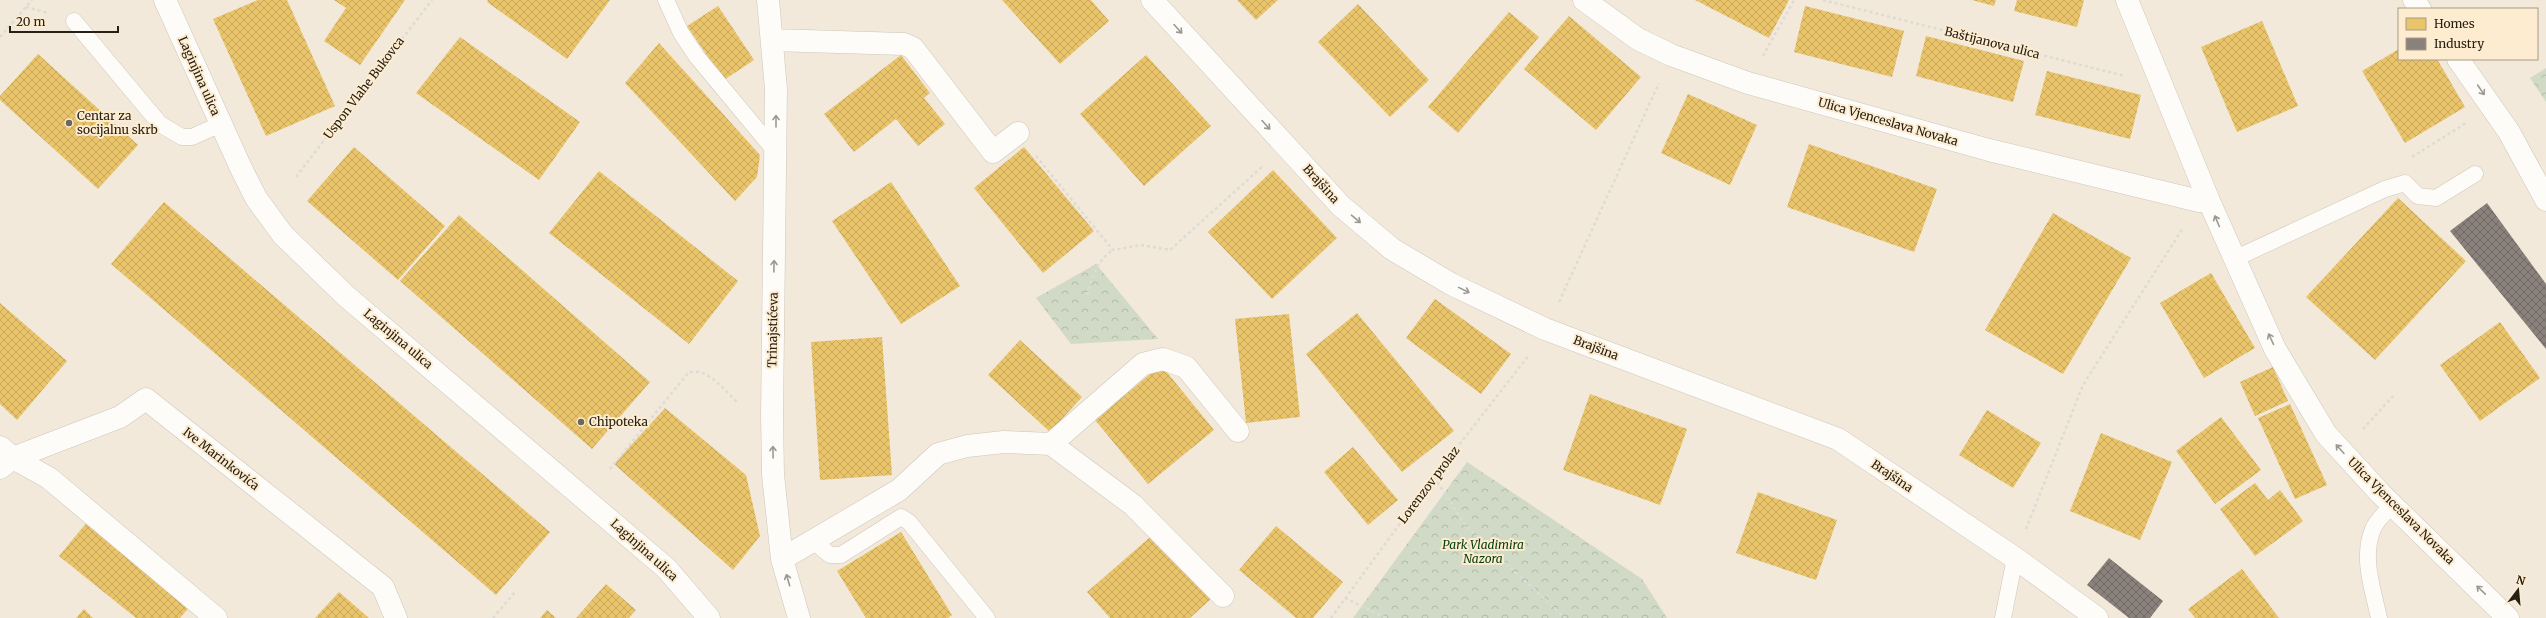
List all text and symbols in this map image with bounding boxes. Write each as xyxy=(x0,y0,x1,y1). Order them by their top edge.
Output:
scale bar xyxy=(10,8,118,34)
legend xyxy=(2398,8,2538,60)
text: 20 m xyxy=(16,14,45,29)
text: Homes xyxy=(2434,16,2475,31)
street label: Baštijanova ulica xyxy=(1943,23,2042,62)
one-way arrow xyxy=(1174,24,1183,34)
street label: Uspon Vlahe Bukovca xyxy=(320,33,407,142)
street label: Laginjina ulica xyxy=(175,34,224,118)
text: Industry xyxy=(2434,36,2484,51)
one-way arrow xyxy=(2477,85,2485,96)
street label: Ulica Vjenceslava Novaka xyxy=(1816,94,1960,149)
place label: Centar za socijalnu skrb xyxy=(77,108,158,137)
one-way arrow xyxy=(772,115,780,128)
marker: Centar za socijalnu skrb xyxy=(64,118,74,128)
one-way arrow xyxy=(1262,119,1271,130)
street label: Brajšina xyxy=(1300,161,1343,207)
one-way arrow xyxy=(1350,214,1361,223)
one-way arrow xyxy=(2213,215,2221,227)
one-way arrow xyxy=(770,260,778,273)
one-way arrow xyxy=(1458,287,1470,294)
street label: Trinajstićeva xyxy=(764,292,781,368)
street label: Laginjina ulica xyxy=(361,305,436,372)
street label: Brajšina xyxy=(1571,332,1621,363)
one-way arrow xyxy=(2266,334,2274,346)
place label: Chipoteka xyxy=(589,414,648,429)
marker: Chipoteka xyxy=(576,417,586,427)
street label: Ive Marinkovića xyxy=(180,424,263,493)
street label: Lorenzov prolaz xyxy=(1395,443,1463,526)
one-way arrow xyxy=(2335,444,2344,454)
one-way arrow xyxy=(769,446,776,459)
street label: Ulica Vjenceslava Novaka xyxy=(2345,454,2458,568)
street label: Brajšina xyxy=(1869,456,1916,495)
street label: Laginjina ulica xyxy=(608,516,681,584)
park label: Park Vladimira Nazora xyxy=(1442,537,1524,566)
north arrow xyxy=(2498,570,2538,610)
text: N xyxy=(2515,572,2527,588)
one-way arrow xyxy=(784,574,791,587)
one-way arrow xyxy=(2476,585,2486,595)

